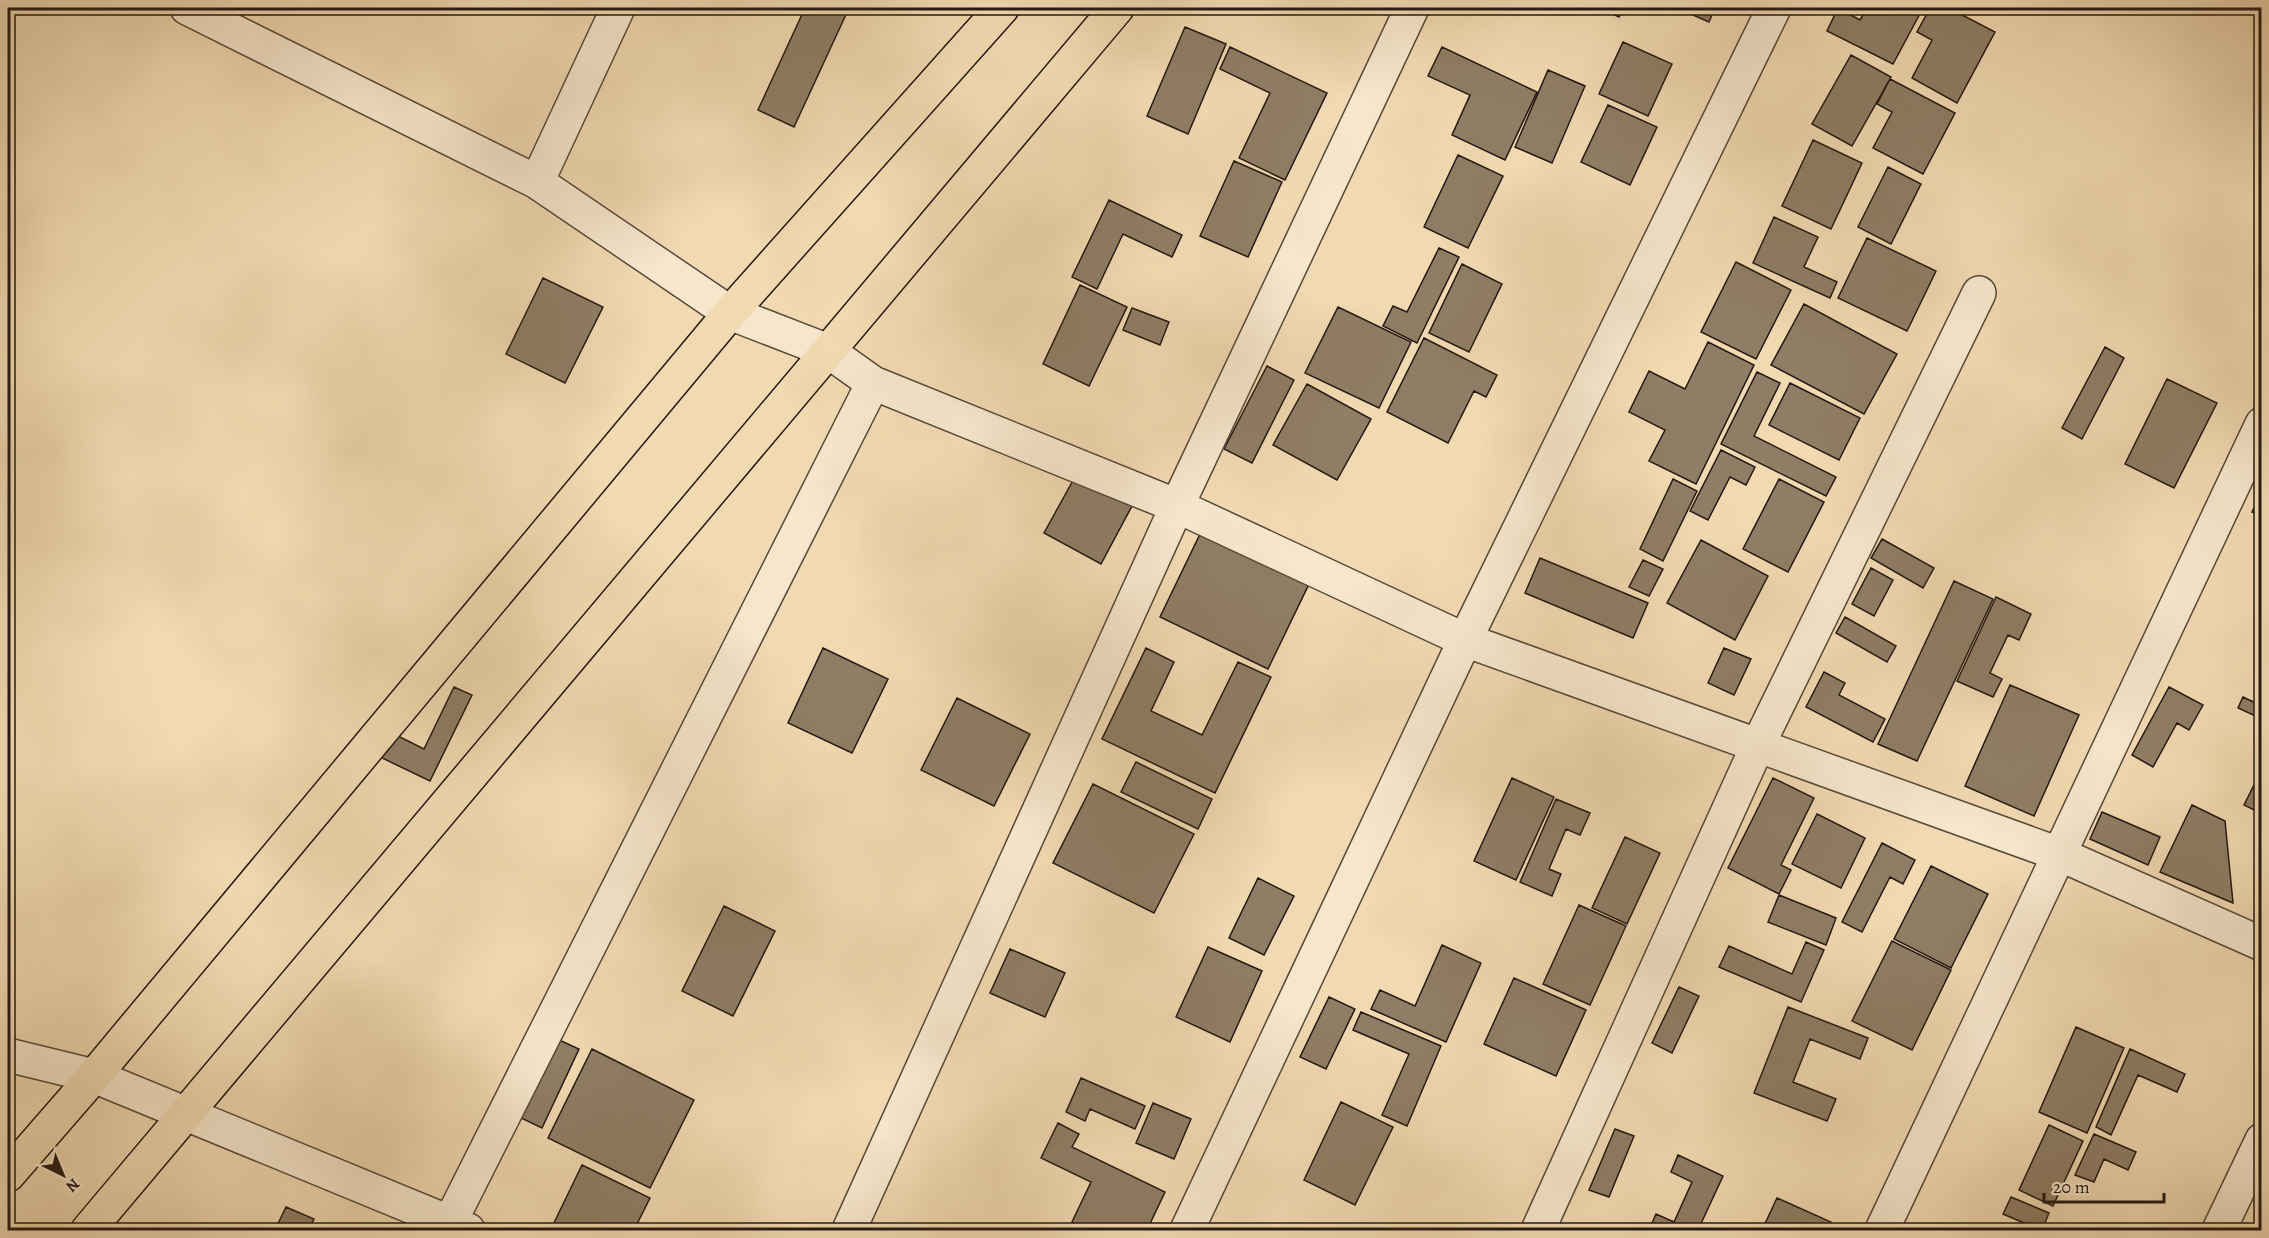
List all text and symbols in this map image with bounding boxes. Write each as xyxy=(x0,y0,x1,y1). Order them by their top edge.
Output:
north arrow xyxy=(33,1145,93,1205)
scale bar xyxy=(2044,1166,2164,1204)
text: N xyxy=(61,1173,84,1197)
text: 20 m xyxy=(2053,1175,2090,1199)

